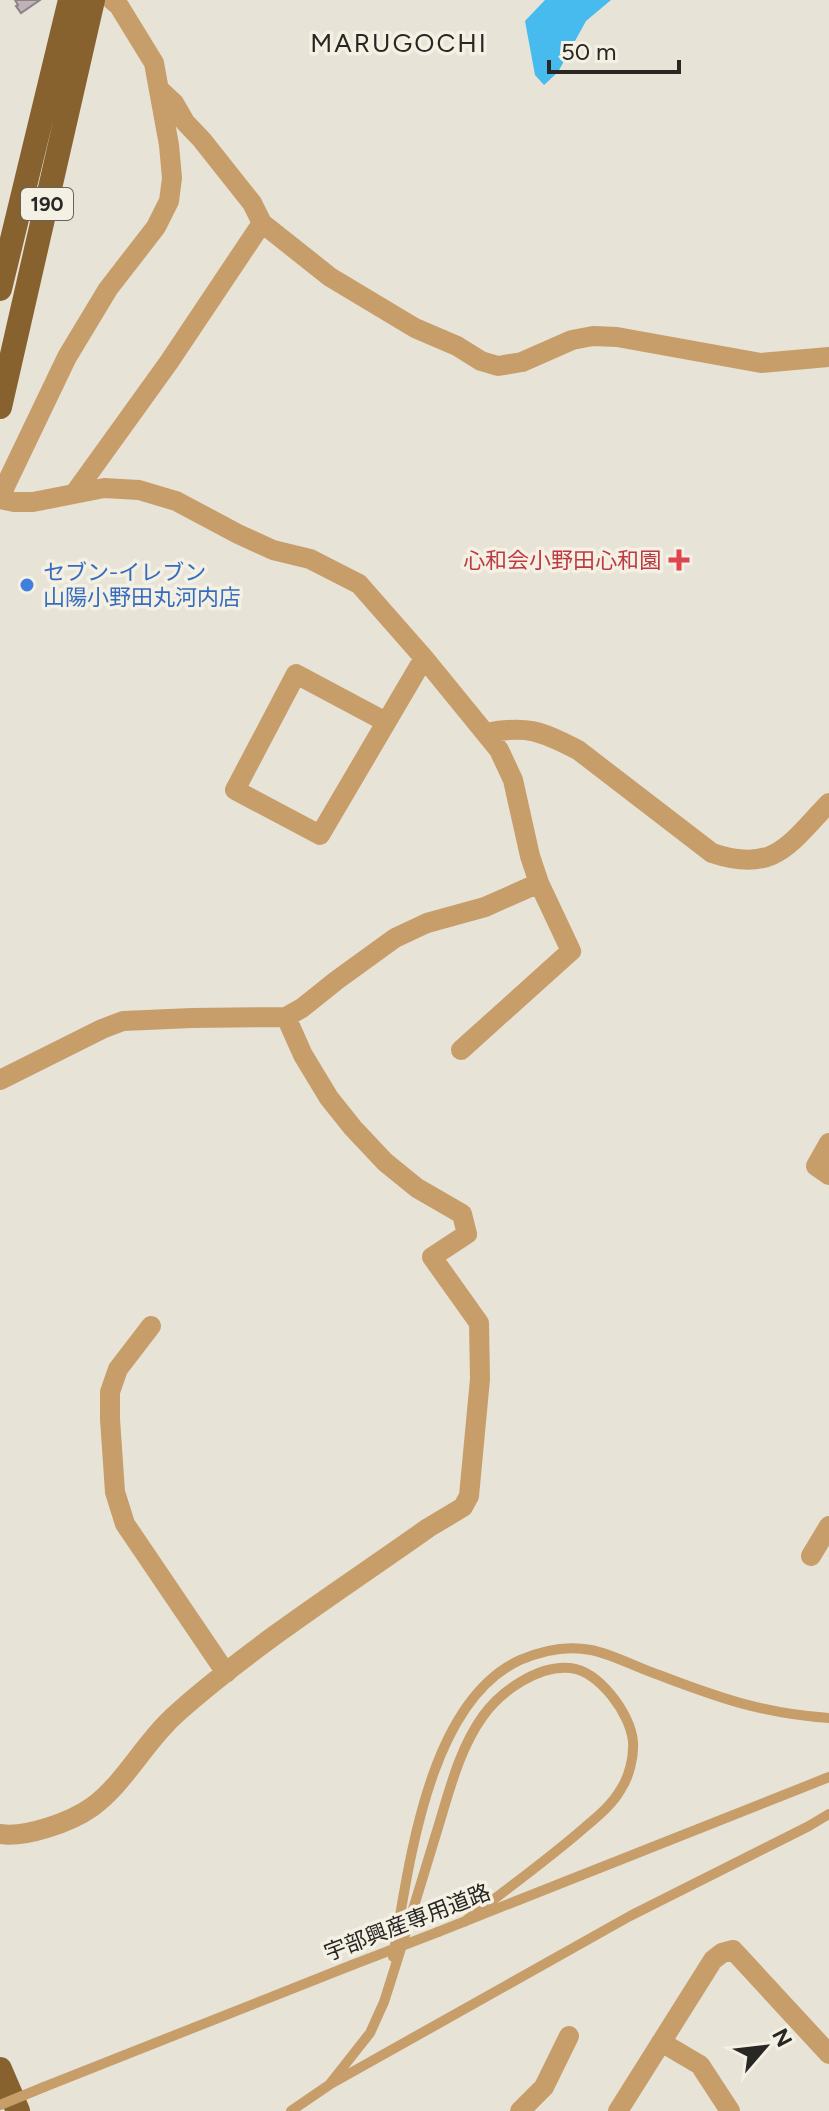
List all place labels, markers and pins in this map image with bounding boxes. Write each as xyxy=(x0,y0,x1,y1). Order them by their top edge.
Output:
place label: 心和会小野田心和園 xyxy=(463,547,661,574)
marker: 心和会小野田心和園 xyxy=(668,549,690,571)
place label: セブン-イレブン 山陽小野田丸河内店 xyxy=(43,559,241,611)
marker: セブン-イレブン 山陽小野田丸河内店 xyxy=(18,576,36,594)

